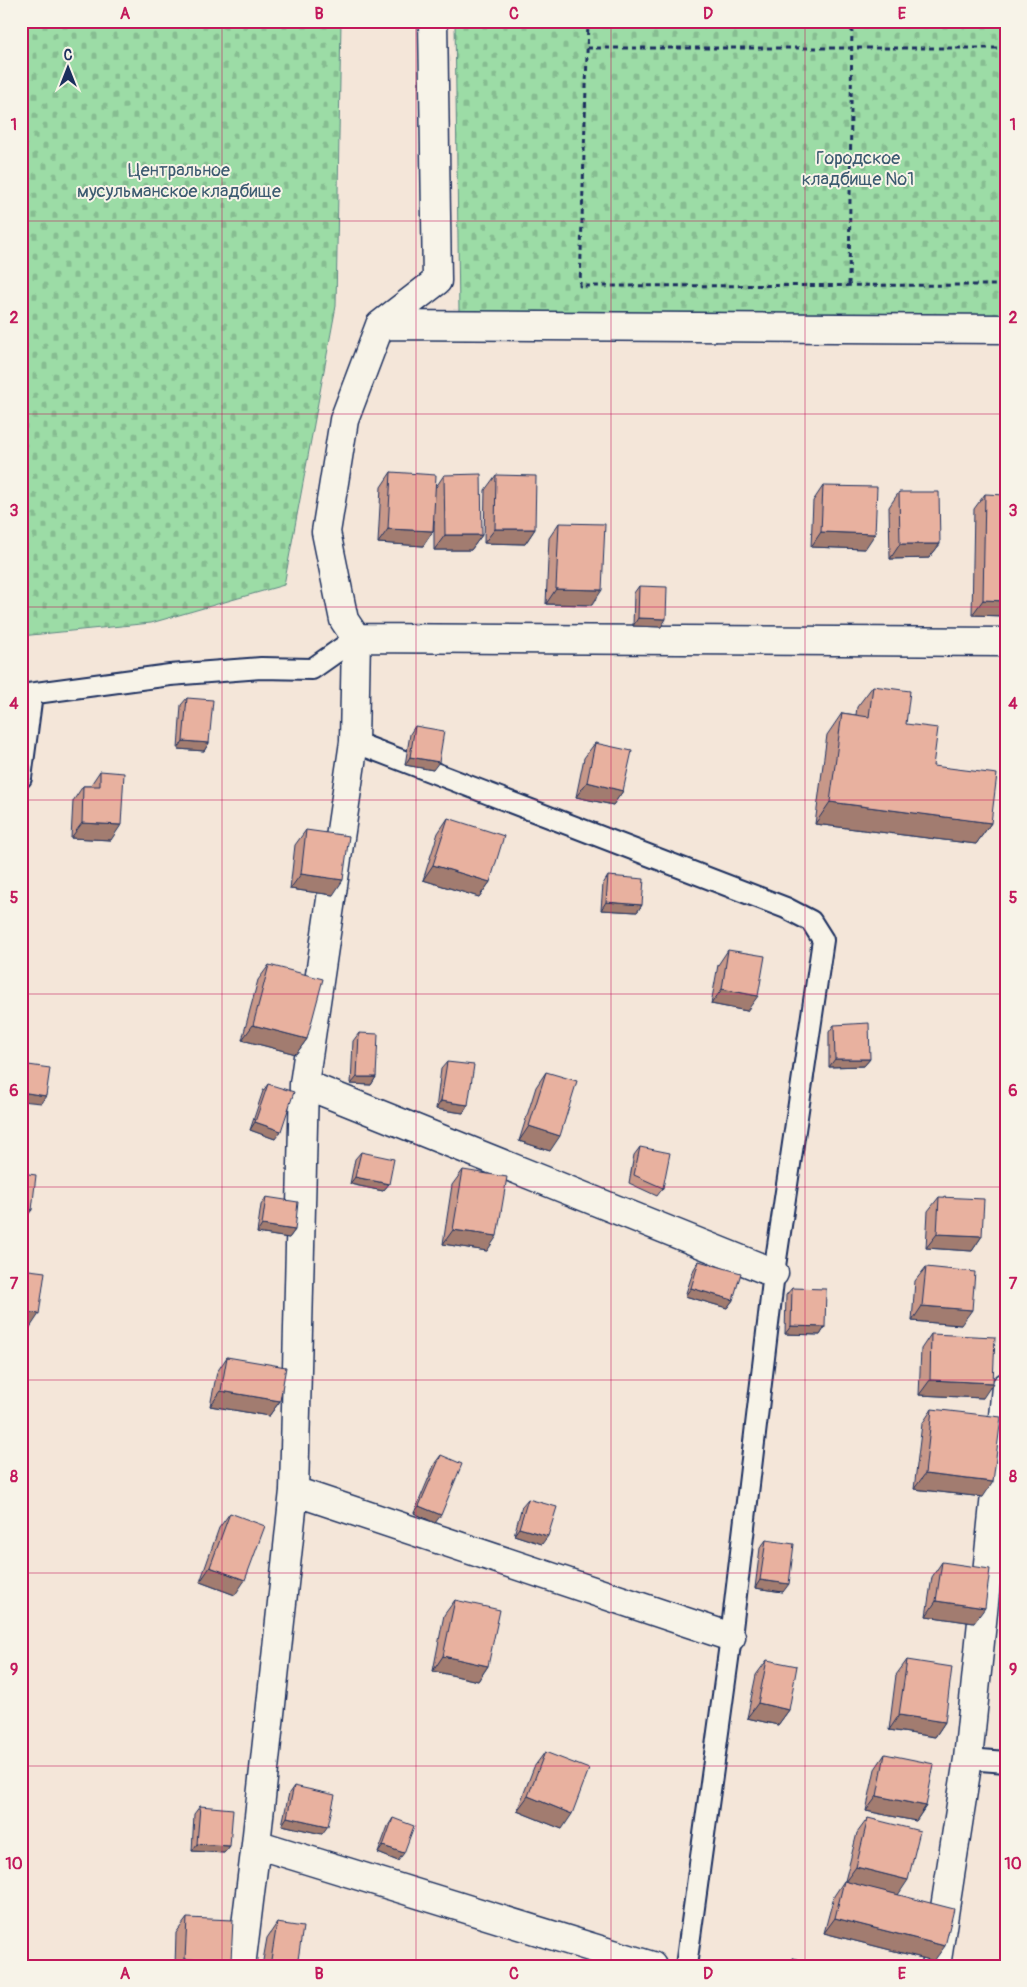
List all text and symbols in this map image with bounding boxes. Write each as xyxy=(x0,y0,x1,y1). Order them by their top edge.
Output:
text: A xyxy=(120,4,131,24)
text: B xyxy=(314,4,324,24)
text: C xyxy=(509,4,519,24)
text: D xyxy=(703,4,713,24)
text: E xyxy=(898,4,907,24)
north arrow xyxy=(42,42,92,92)
text: С xyxy=(64,47,73,64)
text: 1 xyxy=(11,115,17,135)
text: 1 xyxy=(1010,115,1016,135)
park label: Городское кладбище №1 xyxy=(802,147,914,191)
park label: Центральное мусульманское кладбище xyxy=(77,159,281,203)
text: 2 xyxy=(10,308,19,328)
text: 2 xyxy=(1009,308,1018,328)
text: 3 xyxy=(10,501,19,521)
text: 3 xyxy=(1009,501,1018,521)
text: 4 xyxy=(9,694,19,714)
text: 4 xyxy=(1008,694,1018,714)
text: 5 xyxy=(10,888,19,908)
text: 5 xyxy=(1009,888,1018,908)
text: 6 xyxy=(9,1081,19,1101)
text: 6 xyxy=(1008,1081,1018,1101)
text: 7 xyxy=(10,1274,19,1294)
text: 7 xyxy=(1009,1274,1018,1294)
text: 8 xyxy=(10,1467,18,1487)
text: 8 xyxy=(1009,1467,1017,1487)
text: 9 xyxy=(10,1660,18,1680)
text: 9 xyxy=(1009,1660,1017,1680)
text: 10 xyxy=(5,1854,23,1874)
text: 10 xyxy=(1004,1854,1022,1874)
text: A xyxy=(120,1964,131,1984)
text: B xyxy=(314,1964,324,1984)
text: C xyxy=(509,1964,519,1984)
text: D xyxy=(703,1964,713,1984)
text: E xyxy=(898,1964,907,1984)

